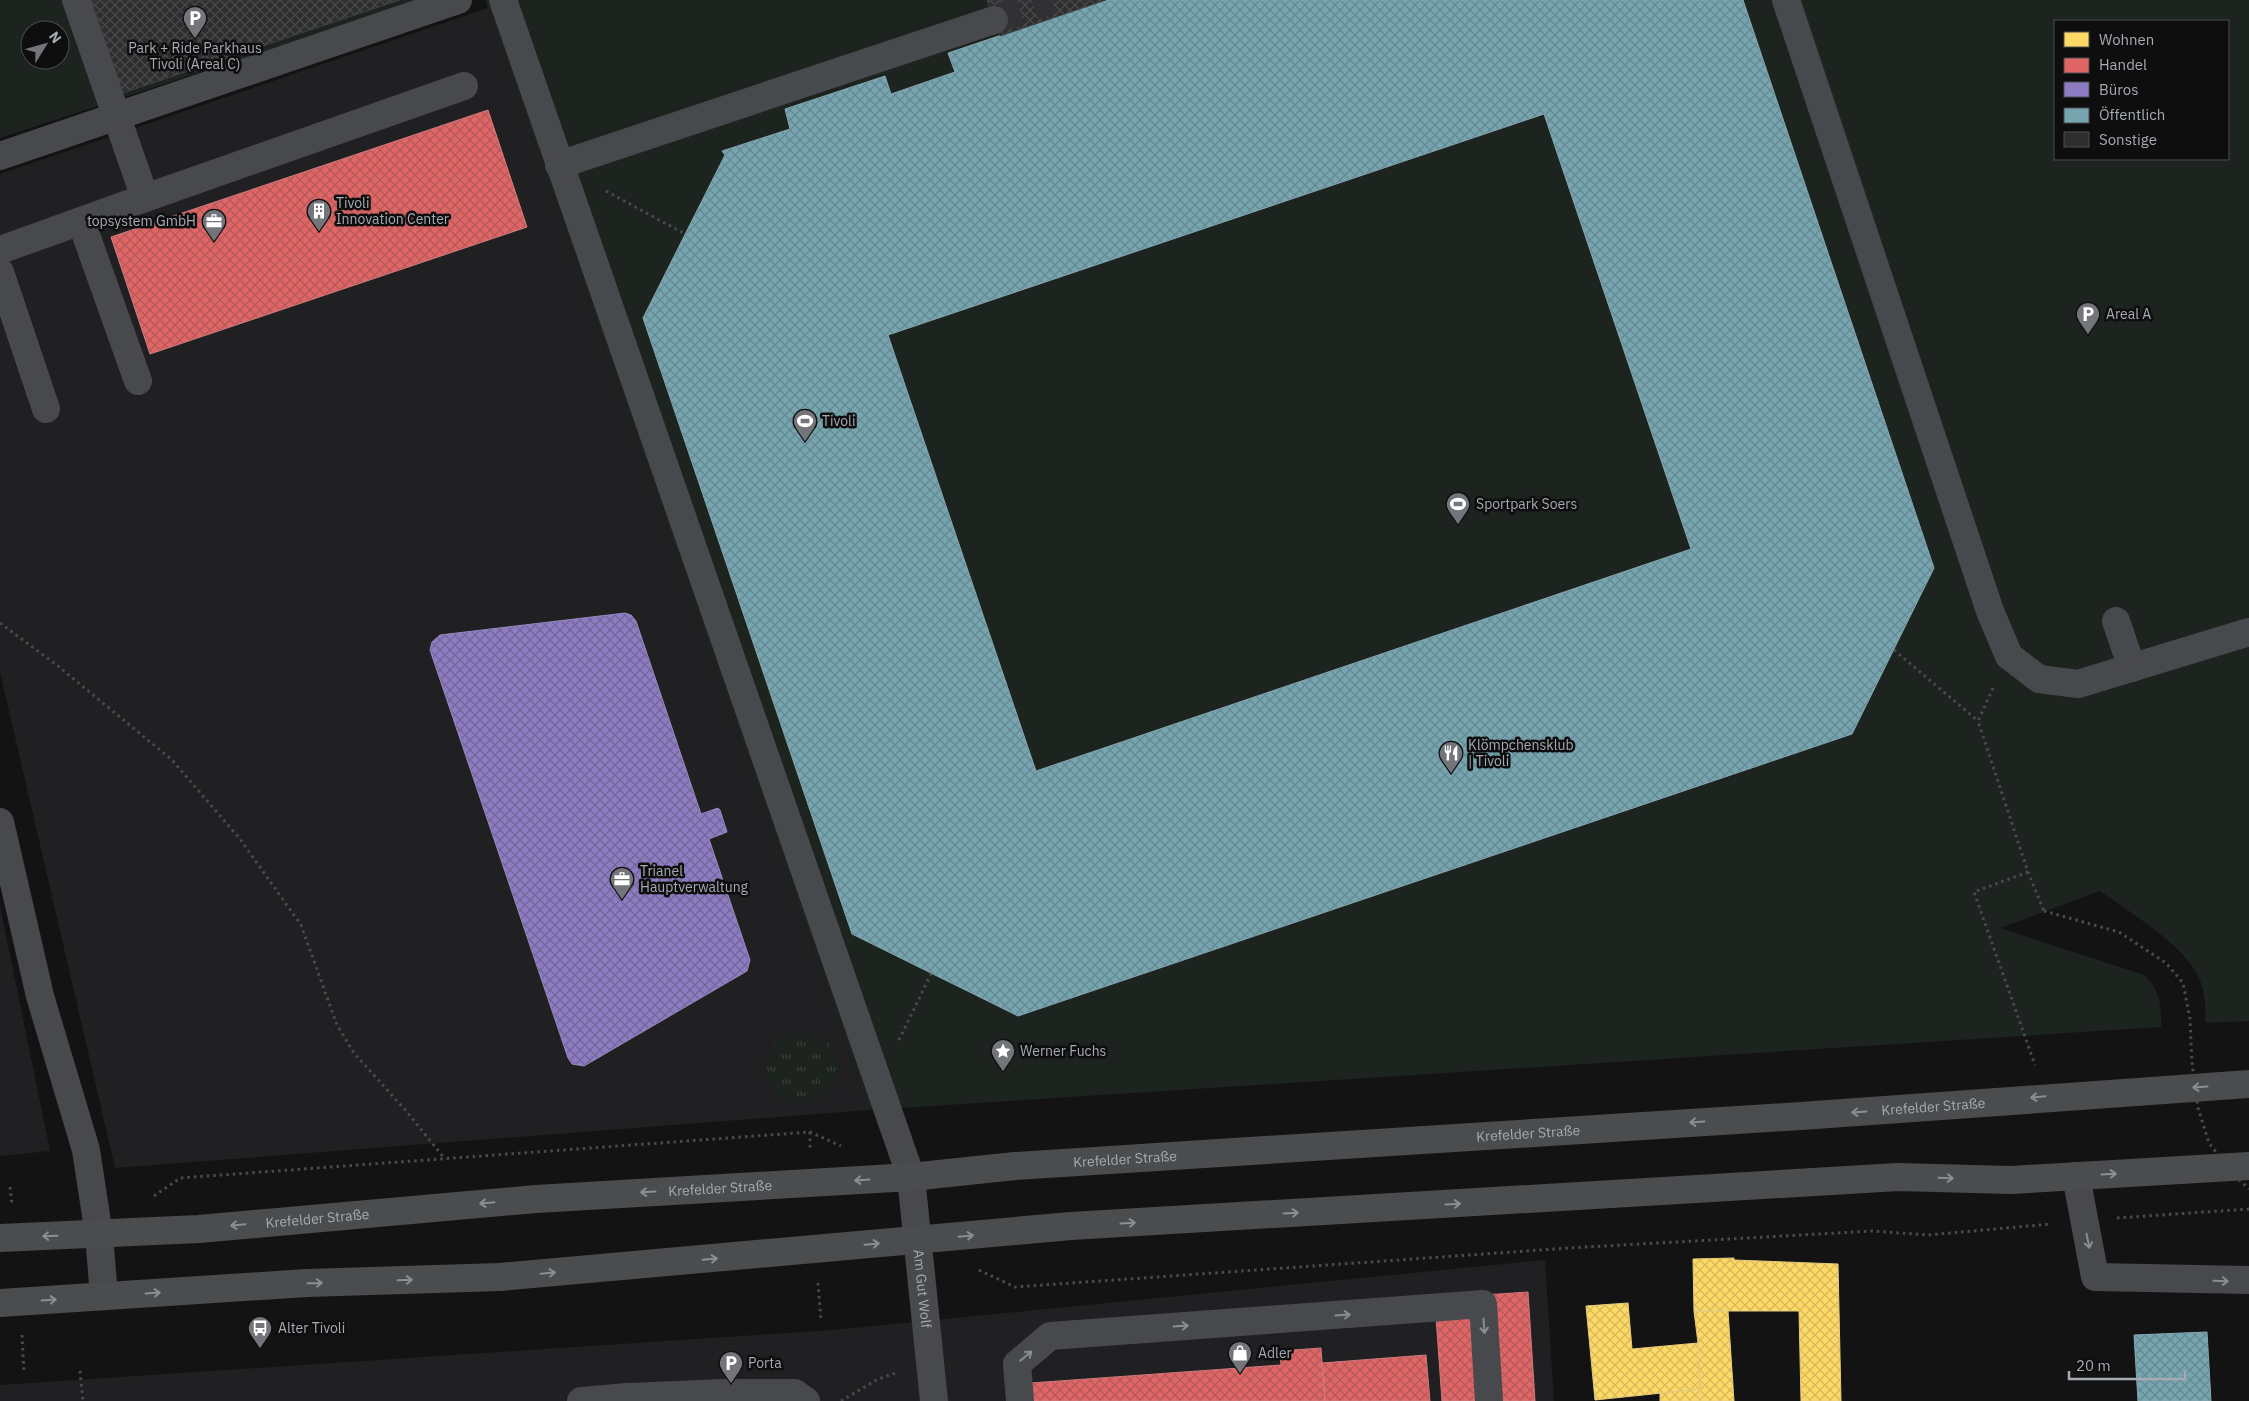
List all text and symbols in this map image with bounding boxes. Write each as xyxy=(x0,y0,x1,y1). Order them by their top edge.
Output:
parking icon: Park + Ride Parkhaus Tivoli (Areal C) xyxy=(182,5,208,39)
north arrow xyxy=(20,20,70,70)
legend xyxy=(2054,20,2229,160)
text: N xyxy=(45,28,66,47)
text: Wohnen xyxy=(2099,30,2154,49)
place label: Park + Ride Parkhaus Tivoli (Areal C) xyxy=(128,39,262,73)
text: Handel xyxy=(2099,55,2147,74)
text: Büros xyxy=(2099,80,2138,99)
text: Öffentlich xyxy=(2099,105,2165,124)
text: Sonstige xyxy=(2099,130,2157,149)
place label: Tivoli Innovation Center xyxy=(336,194,449,228)
building icon: Tivoli Innovation Center xyxy=(306,198,332,232)
office icon: topsystem GmbH xyxy=(201,208,227,242)
place label: topsystem GmbH xyxy=(87,212,196,230)
parking icon: Areal A xyxy=(2075,301,2101,335)
place label: Areal A xyxy=(2106,305,2151,323)
sports icon: Tivoli xyxy=(792,408,818,442)
place label: Tivoli xyxy=(822,412,855,430)
sports icon: Sportpark Soers xyxy=(1445,491,1471,525)
place label: Sportpark Soers xyxy=(1476,495,1577,513)
place label: Klömpchensklub | Tivoli xyxy=(1468,736,1574,770)
restaurant icon: Klömpchensklub | Tivoli xyxy=(1438,740,1464,774)
place label: Trianel Hauptverwaltung xyxy=(640,862,749,896)
office icon: Trianel Hauptverwaltung xyxy=(609,866,635,900)
place icon: Werner Fuchs xyxy=(990,1038,1016,1072)
place label: Werner Fuchs xyxy=(1020,1042,1107,1060)
one-way arrow xyxy=(2193,1082,2209,1091)
one-way arrow xyxy=(2030,1093,2046,1102)
street label: Krefelder Straße xyxy=(1881,1094,1986,1119)
one-way arrow xyxy=(1851,1107,1867,1116)
one-way arrow xyxy=(1689,1118,1705,1127)
street label: Krefelder Straße xyxy=(1476,1121,1581,1146)
street label: Krefelder Straße xyxy=(1073,1147,1178,1171)
one-way arrow xyxy=(2100,1170,2116,1179)
one-way arrow xyxy=(1938,1173,1954,1183)
one-way arrow xyxy=(855,1175,871,1184)
street label: Krefelder Straße xyxy=(668,1176,773,1200)
one-way arrow xyxy=(640,1188,656,1197)
one-way arrow xyxy=(479,1198,495,1208)
one-way arrow xyxy=(1444,1199,1460,1208)
street label: Krefelder Straße xyxy=(265,1205,370,1232)
one-way arrow xyxy=(1282,1209,1298,1218)
one-way arrow xyxy=(1120,1218,1136,1228)
one-way arrow xyxy=(230,1220,246,1230)
one-way arrow xyxy=(42,1231,58,1241)
one-way arrow xyxy=(958,1231,974,1241)
one-way arrow xyxy=(2083,1233,2093,1249)
one-way arrow xyxy=(864,1239,880,1249)
street label: Am Gut Wolf xyxy=(909,1249,935,1329)
one-way arrow xyxy=(702,1254,718,1263)
one-way arrow xyxy=(540,1268,556,1277)
one-way arrow xyxy=(397,1276,413,1285)
one-way arrow xyxy=(2213,1276,2229,1285)
one-way arrow xyxy=(307,1278,323,1288)
one-way arrow xyxy=(145,1288,161,1297)
one-way arrow xyxy=(40,1295,56,1305)
one-way arrow xyxy=(1334,1310,1350,1319)
bus stop icon: Alter Tivoli xyxy=(247,1315,273,1349)
one-way arrow xyxy=(1480,1318,1489,1334)
place label: Alter Tivoli xyxy=(278,1319,345,1337)
one-way arrow xyxy=(1172,1322,1188,1331)
shop icon: Adler xyxy=(1227,1340,1253,1374)
place label: Adler xyxy=(1258,1344,1292,1362)
scale bar xyxy=(2069,1348,2185,1380)
parking icon: Porta xyxy=(718,1350,744,1384)
one-way arrow xyxy=(1019,1351,1032,1362)
place label: Porta xyxy=(748,1354,782,1372)
text: 20 m xyxy=(2076,1356,2111,1375)

